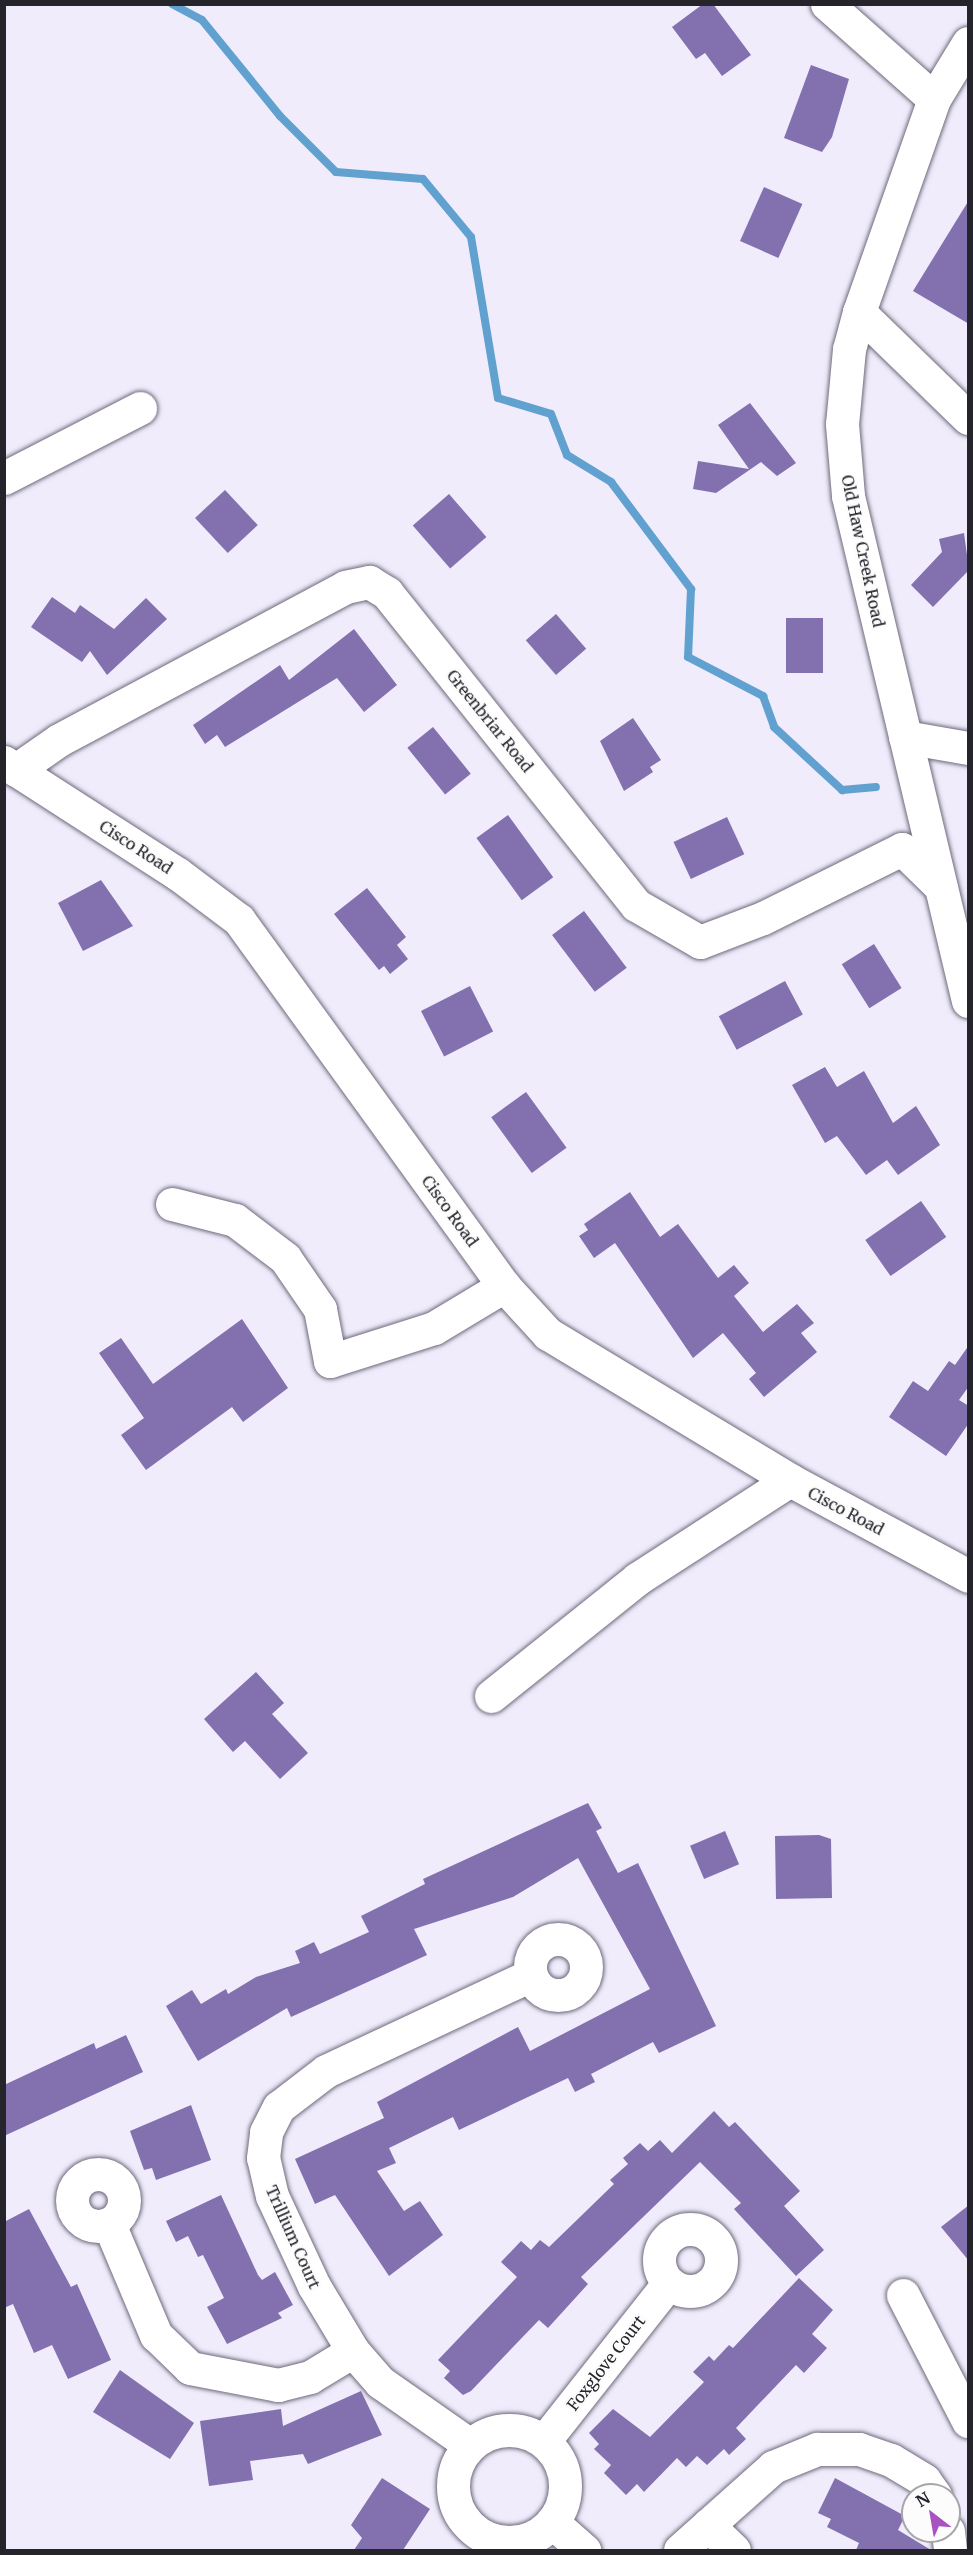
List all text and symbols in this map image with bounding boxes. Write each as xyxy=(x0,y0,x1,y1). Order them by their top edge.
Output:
street label: Old Haw Creek Road xyxy=(837,473,889,629)
street label: Greenbriar Road xyxy=(443,666,537,776)
street label: Cisco Road xyxy=(96,816,176,878)
street label: Cisco Road xyxy=(418,1172,482,1250)
street label: Cisco Road xyxy=(805,1483,887,1539)
street label: Trillium Court xyxy=(262,2182,324,2292)
street label: Foxglove Court xyxy=(563,2312,649,2414)
north arrow xyxy=(901,2483,961,2543)
text: N xyxy=(912,2487,933,2511)

